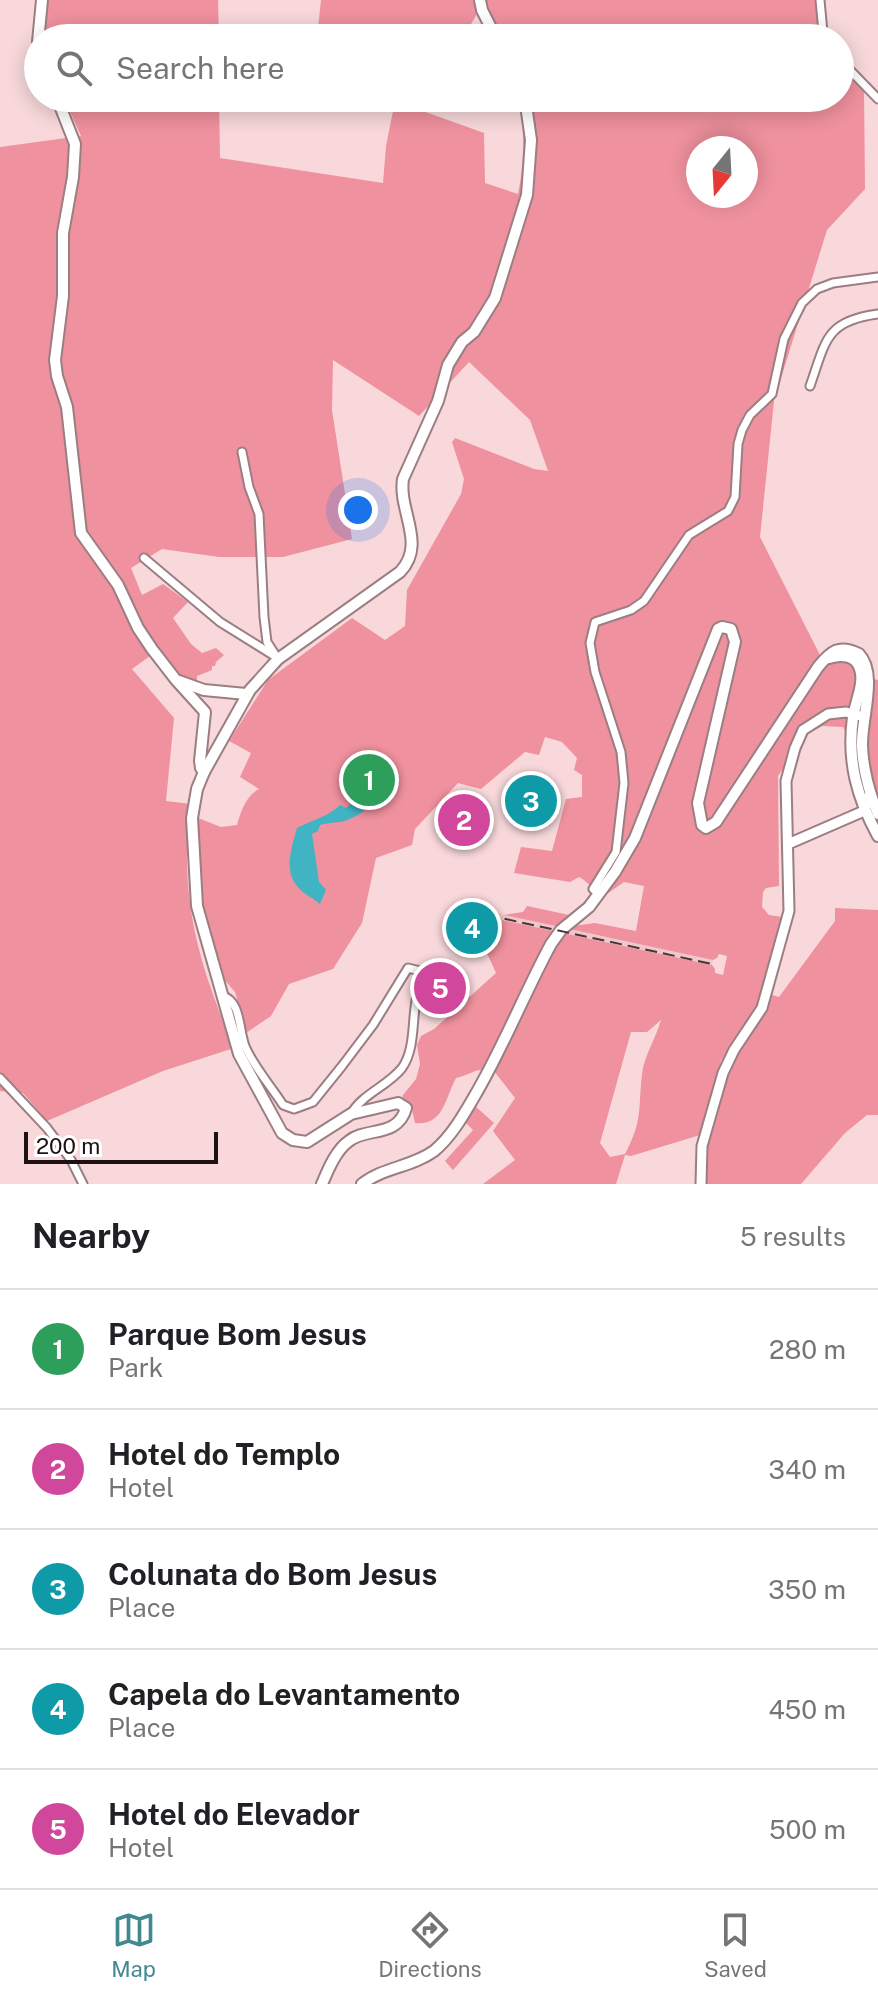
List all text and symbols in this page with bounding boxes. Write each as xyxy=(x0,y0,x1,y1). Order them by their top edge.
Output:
search box xyxy=(24,24,854,112)
icon: search xyxy=(52,46,96,90)
text: Search here xyxy=(116,50,284,86)
north arrow xyxy=(686,136,758,208)
your location xyxy=(338,490,378,530)
pin: 1 xyxy=(343,750,395,810)
pin: 3 xyxy=(505,771,557,831)
pin: 2 xyxy=(438,790,490,850)
pin: 4 xyxy=(446,898,498,958)
pin: 5 xyxy=(414,958,466,1018)
scale bar xyxy=(24,1128,218,1164)
text: 200 m xyxy=(36,1133,100,1159)
text: Nearby xyxy=(32,1216,150,1256)
text: 5 results xyxy=(740,1221,846,1252)
text: Parque Bom Jesus xyxy=(108,1316,367,1352)
text: 1 xyxy=(52,1334,64,1365)
text: 280 m xyxy=(769,1334,846,1365)
text: Park xyxy=(108,1352,163,1383)
text: Hotel do Templo xyxy=(108,1436,340,1472)
text: 2 xyxy=(50,1454,66,1485)
text: 340 m xyxy=(769,1454,846,1485)
text: Hotel xyxy=(108,1472,174,1503)
text: Colunata do Bom Jesus xyxy=(108,1556,437,1592)
text: 3 xyxy=(49,1574,67,1605)
text: 350 m xyxy=(768,1574,846,1605)
text: Place xyxy=(108,1592,175,1623)
text: Capela do Levantamento xyxy=(108,1676,460,1712)
text: 4 xyxy=(49,1694,67,1725)
text: 450 m xyxy=(769,1694,846,1725)
text: Place xyxy=(108,1712,175,1743)
text: Hotel do Elevador xyxy=(108,1796,360,1832)
text: 5 xyxy=(49,1814,67,1845)
text: 500 m xyxy=(769,1814,846,1845)
text: Hotel xyxy=(108,1832,174,1863)
tab: Map xyxy=(111,1908,156,1982)
tab: Directions xyxy=(378,1908,482,1982)
tab: Saved xyxy=(704,1908,767,1982)

